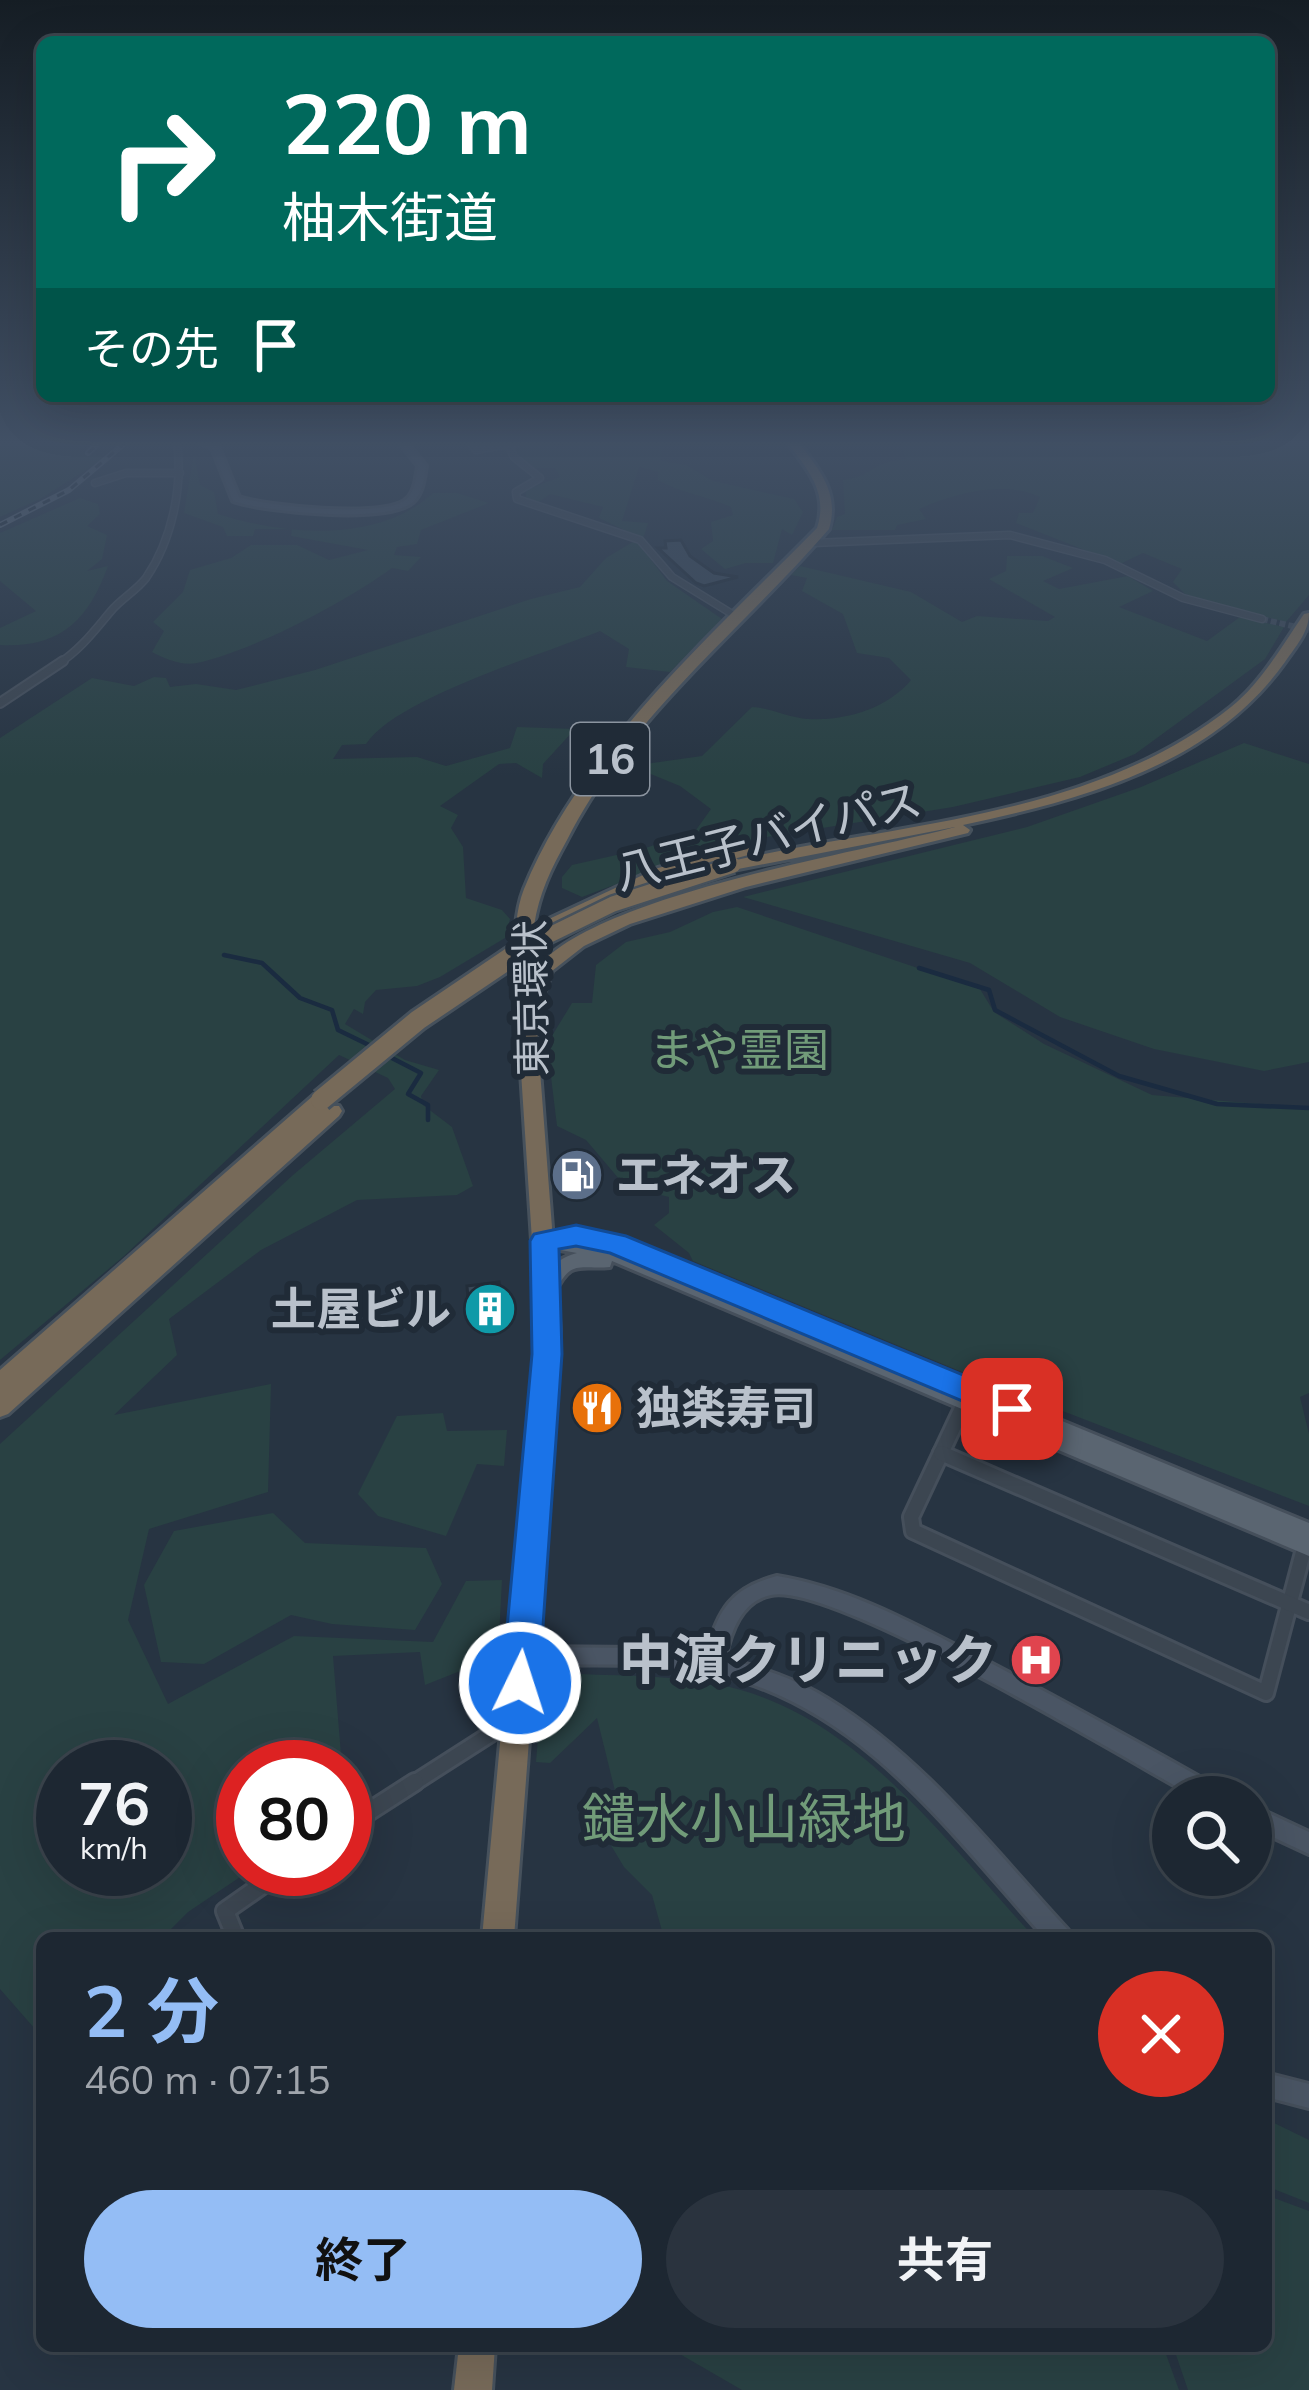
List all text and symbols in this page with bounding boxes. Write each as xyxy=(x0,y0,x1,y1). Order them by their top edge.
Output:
text: 220 m xyxy=(282,70,532,175)
icon: right xyxy=(84,84,240,240)
text: 柚木街道 xyxy=(282,183,498,251)
icon: arrive xyxy=(243,312,309,378)
text: その先 xyxy=(84,320,219,376)
road number: 16 xyxy=(571,723,649,795)
street label: 八王子バイパス xyxy=(609,770,927,900)
street label: 東京環状 xyxy=(505,920,556,1076)
park label: まや霊園 xyxy=(649,1021,829,1077)
place label: エネオス xyxy=(616,1146,796,1202)
fuel station icon: エネオス xyxy=(549,1147,605,1203)
place label: 土屋ビル xyxy=(271,1280,451,1336)
building icon: 土屋ビル xyxy=(462,1281,518,1337)
pin xyxy=(961,1358,1063,1460)
icon: arrive xyxy=(979,1376,1045,1442)
place label: 独楽寿司 xyxy=(636,1379,816,1435)
restaurant icon: 独楽寿司 xyxy=(569,1380,625,1436)
position arrow xyxy=(457,1620,583,1746)
place label: 中濵クリニック xyxy=(619,1625,997,1693)
hospital icon: 中濵クリニック xyxy=(1008,1632,1064,1688)
speed limit sign: 80 xyxy=(216,1740,372,1896)
text: 76 xyxy=(78,1765,150,1840)
map controls xyxy=(1152,1776,1272,1896)
button: search xyxy=(1152,1776,1272,1896)
park label: 鑓水小山緑地 xyxy=(582,1784,906,1852)
text: km/h xyxy=(80,1829,148,1867)
text: 2 分 xyxy=(84,1965,219,2055)
button: close xyxy=(1098,1971,1224,2097)
text: 460 m · 07:15 xyxy=(84,2055,330,2104)
button: 終了 xyxy=(84,2190,642,2328)
button: 共有 xyxy=(666,2190,1224,2328)

